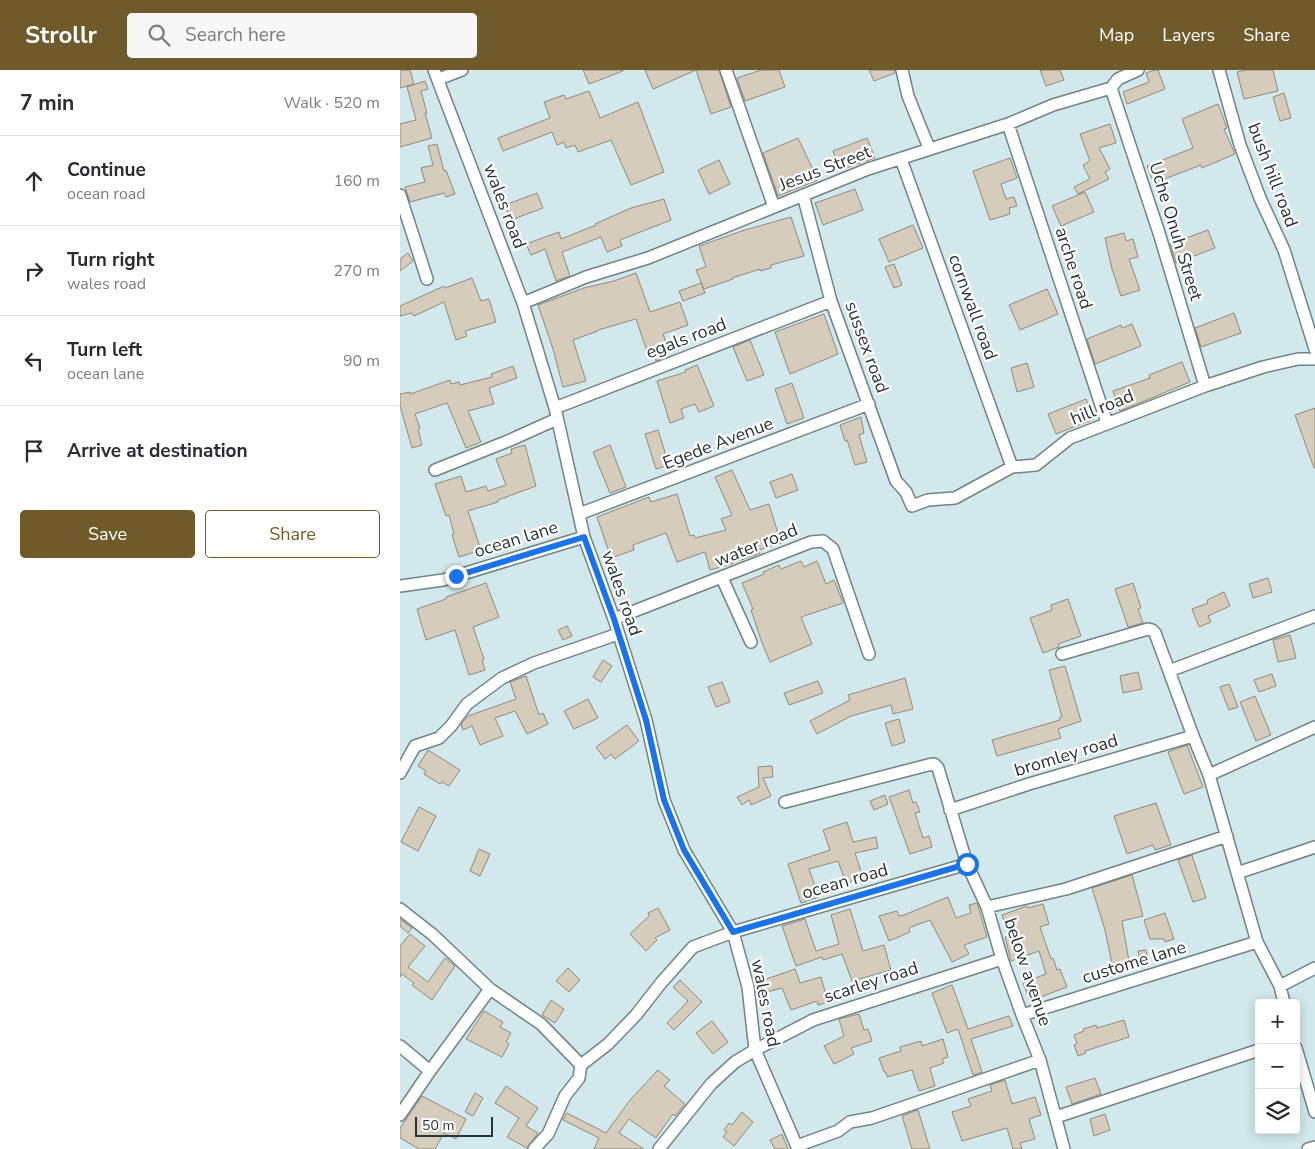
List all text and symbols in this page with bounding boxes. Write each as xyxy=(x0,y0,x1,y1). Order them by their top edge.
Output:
search box xyxy=(127,13,477,58)
text: Strollr xyxy=(25,19,97,51)
icon: search xyxy=(145,21,173,49)
text: Search here xyxy=(185,22,286,48)
text: Map xyxy=(1099,23,1134,47)
text: Layers xyxy=(1162,23,1215,47)
text: Share xyxy=(1243,23,1290,47)
text: 7 min xyxy=(20,89,74,117)
text: Walk · 520 m xyxy=(284,92,380,114)
street label: bush hill road xyxy=(1242,119,1304,231)
street label: Jesus Street xyxy=(775,139,875,197)
text: Continue xyxy=(67,157,146,183)
street label: Uche Onuh Street xyxy=(1143,159,1209,304)
street label: wales road xyxy=(478,160,532,252)
icon: ahead xyxy=(20,167,48,195)
text: 160 m xyxy=(333,170,380,192)
text: ocean road xyxy=(67,183,146,205)
street label: arche road xyxy=(1049,224,1099,312)
text: Turn right xyxy=(67,247,154,273)
street label: cornwall road xyxy=(943,251,1003,363)
icon: right xyxy=(20,257,48,285)
text: 270 m xyxy=(333,260,380,282)
text: wales road xyxy=(67,273,146,295)
street label: sussex road xyxy=(839,298,895,396)
street label: egals road xyxy=(642,312,730,364)
text: Turn left xyxy=(67,337,142,363)
icon: left xyxy=(20,347,48,375)
text: 90 m xyxy=(343,350,380,372)
text: ocean lane xyxy=(67,363,144,385)
street label: hill road xyxy=(1067,384,1137,430)
street label: Egede Avenue xyxy=(659,411,777,475)
icon: arrive xyxy=(20,437,48,465)
text: Arrive at destination xyxy=(67,438,248,464)
button: Save xyxy=(20,510,195,558)
button: Share xyxy=(205,510,380,558)
street label: ocean lane xyxy=(471,515,561,563)
street label: water road xyxy=(711,517,801,573)
street label: wales road xyxy=(596,547,648,639)
route end xyxy=(445,565,468,588)
street label: bromley road xyxy=(1011,728,1121,782)
route start xyxy=(956,853,979,876)
street label: ocean road xyxy=(799,857,891,905)
street label: below avenue xyxy=(998,915,1058,1029)
street label: custome lane xyxy=(1079,935,1189,989)
street label: scarley road xyxy=(821,955,921,1009)
street label: wales road xyxy=(746,957,786,1049)
map controls xyxy=(1255,999,1300,1134)
button: + xyxy=(1255,999,1300,1044)
button: − xyxy=(1255,1044,1300,1089)
button: layers xyxy=(1255,1089,1300,1134)
scale bar xyxy=(415,1114,492,1137)
text: 50 m xyxy=(422,1116,454,1135)

